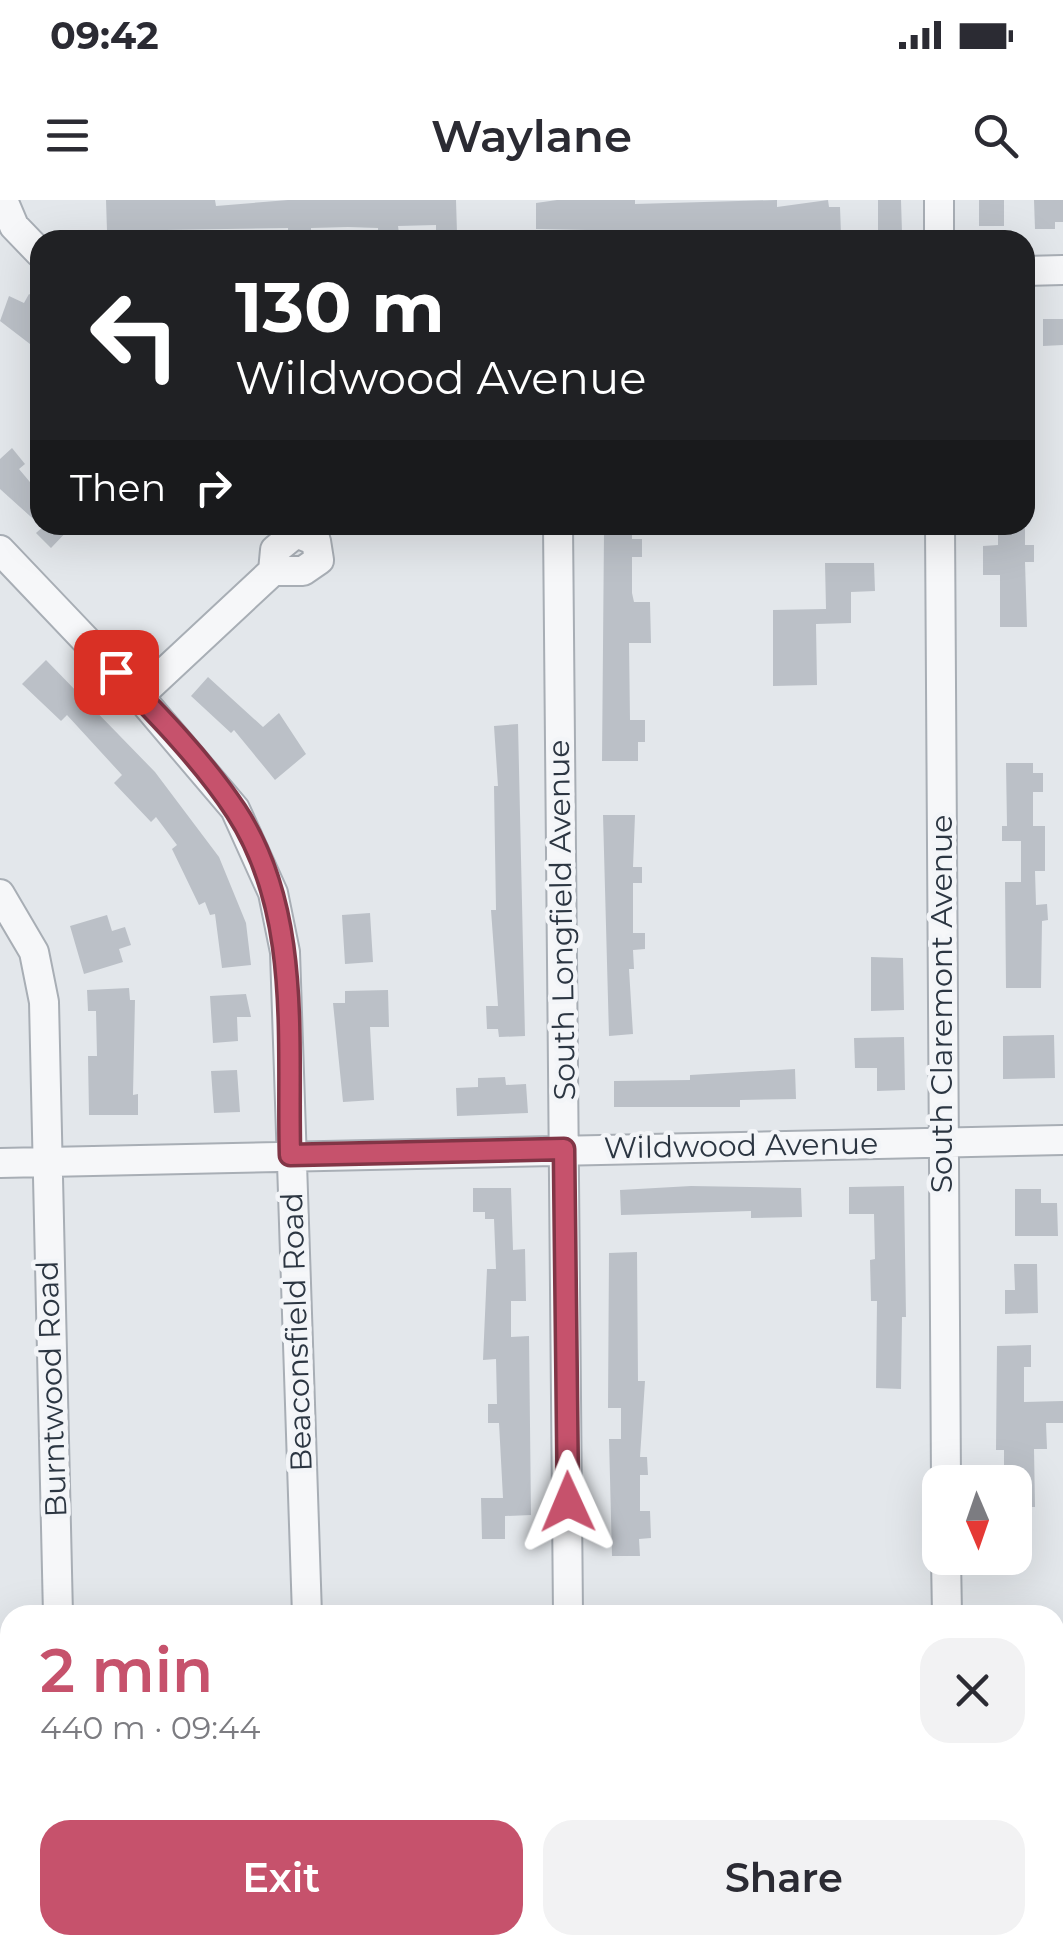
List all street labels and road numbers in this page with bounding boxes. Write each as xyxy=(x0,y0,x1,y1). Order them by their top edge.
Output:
street label: South Longfield Avenue xyxy=(540,739,583,1101)
street label: South Claremont Avenue xyxy=(923,815,960,1193)
street label: Wildwood Avenue xyxy=(604,1125,878,1166)
street label: Beaconsfield Road xyxy=(273,1192,320,1472)
street label: Burntwood Road xyxy=(29,1260,74,1518)

